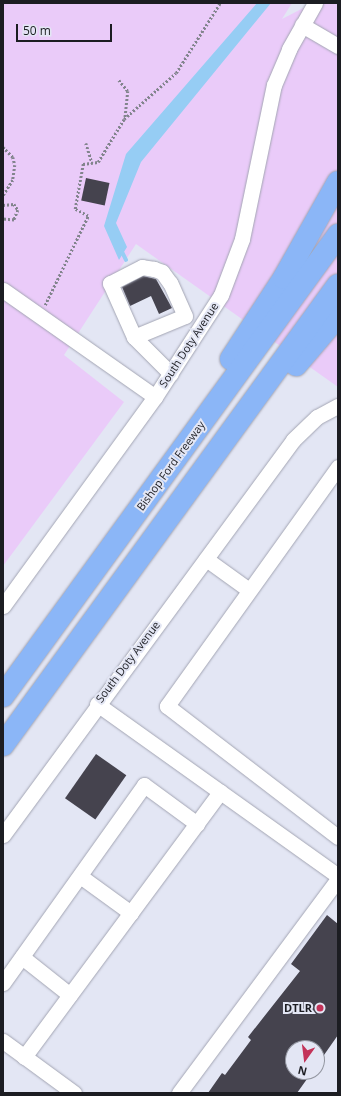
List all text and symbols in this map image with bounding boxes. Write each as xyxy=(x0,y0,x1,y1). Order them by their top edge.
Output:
scale bar xyxy=(18,16,114,42)
text: 50 m xyxy=(23,22,51,39)
street label: South Doty Avenue xyxy=(157,300,221,390)
street label: Bishop Ford Freeway xyxy=(134,419,208,513)
street label: South Doty Avenue xyxy=(93,619,163,705)
place label: DTLR xyxy=(284,1001,312,1015)
marker: DTLR xyxy=(315,1003,325,1013)
north arrow xyxy=(285,1040,325,1080)
text: N xyxy=(296,1063,308,1080)

